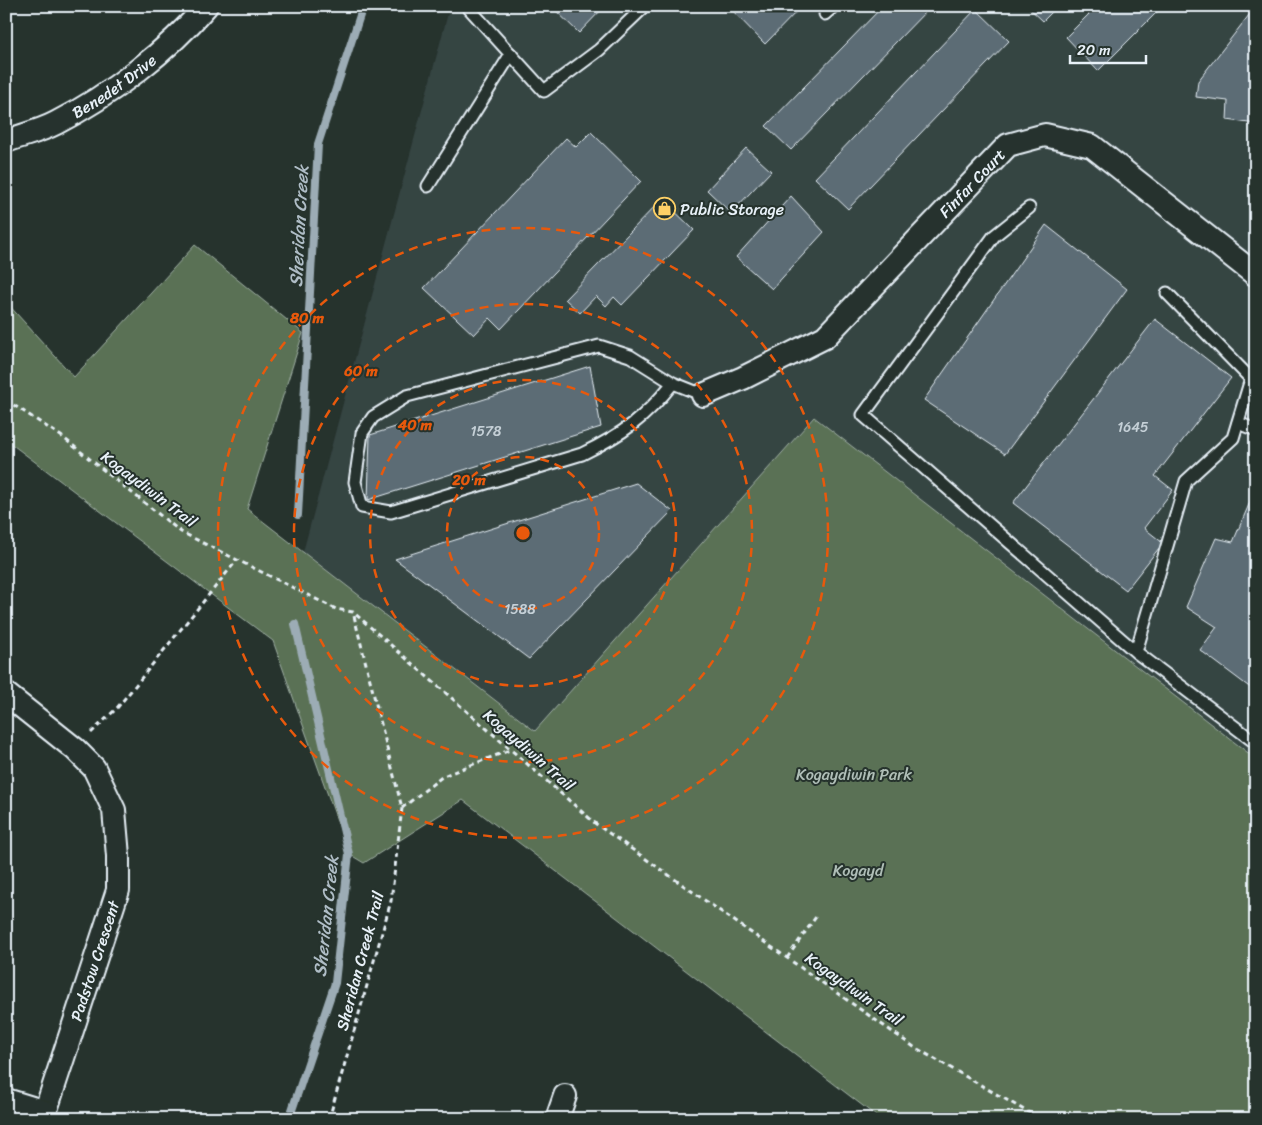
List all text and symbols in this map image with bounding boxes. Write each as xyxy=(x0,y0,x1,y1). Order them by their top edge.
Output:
scale bar xyxy=(1070,32,1146,64)
text: 20 m xyxy=(1077,37,1111,63)
street label: Benedet Drive xyxy=(66,46,163,126)
street label: Finfar Court xyxy=(931,141,1013,225)
water label: Sheridan Creek xyxy=(280,163,318,288)
place label: Public Storage xyxy=(680,195,784,224)
shop icon: Public Storage xyxy=(652,197,676,221)
text: 80 m xyxy=(289,305,324,331)
text: 60 m xyxy=(343,358,378,384)
text: 40 m xyxy=(397,412,433,438)
house number: 1645 xyxy=(1117,415,1149,440)
house number: 1578 xyxy=(471,419,502,444)
street label: Kogaydiwin Trail xyxy=(94,443,204,535)
text: 20 m xyxy=(451,467,486,493)
centre of rings xyxy=(514,524,532,542)
house number: 1588 xyxy=(504,597,536,622)
street label: Kogaydiwin Trail xyxy=(476,701,582,799)
park label: Kogaydiwin Park xyxy=(796,760,913,789)
water label: Sheridan Creek xyxy=(304,852,348,978)
park label: Kogayd xyxy=(833,856,885,885)
street label: Sheridan Creek Trail xyxy=(327,888,393,1034)
street label: Padstow Crescent xyxy=(62,896,128,1025)
street label: Kogaydiwin Trail xyxy=(799,944,910,1034)

